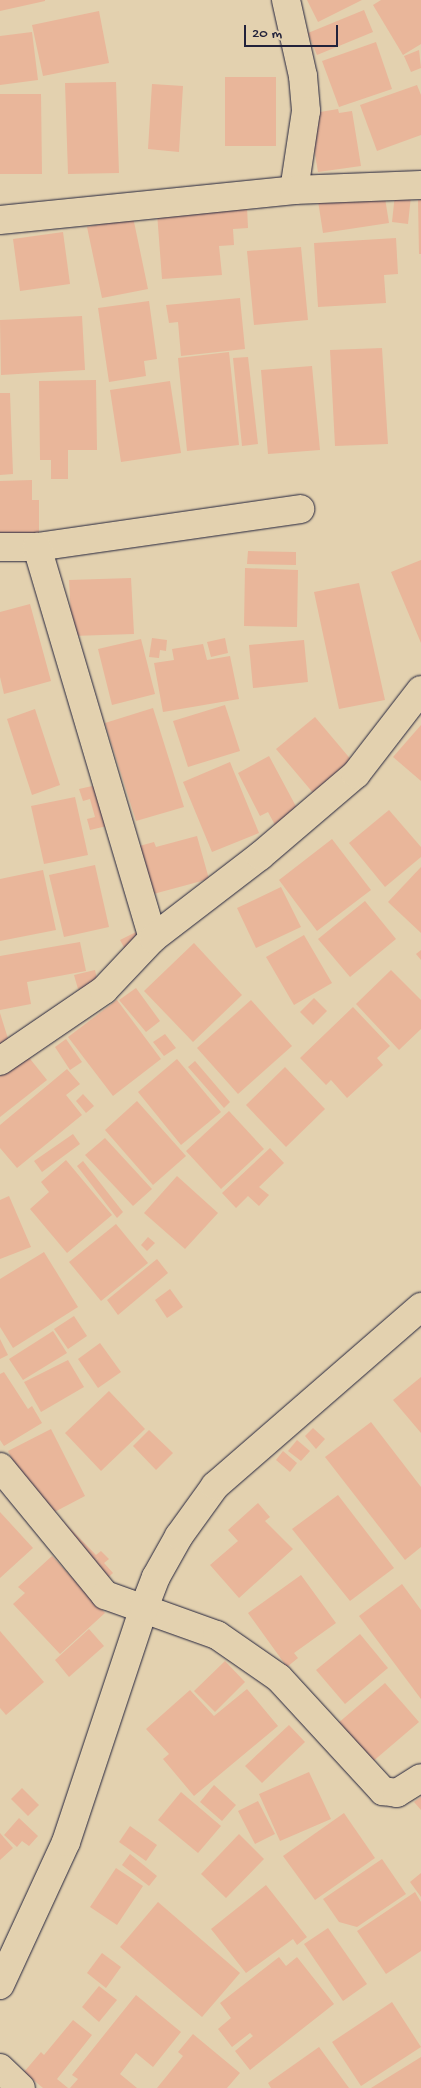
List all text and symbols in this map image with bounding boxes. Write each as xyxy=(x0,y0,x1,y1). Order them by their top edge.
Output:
scale bar xyxy=(246,15,340,47)
text: 20 m xyxy=(252,25,282,43)

